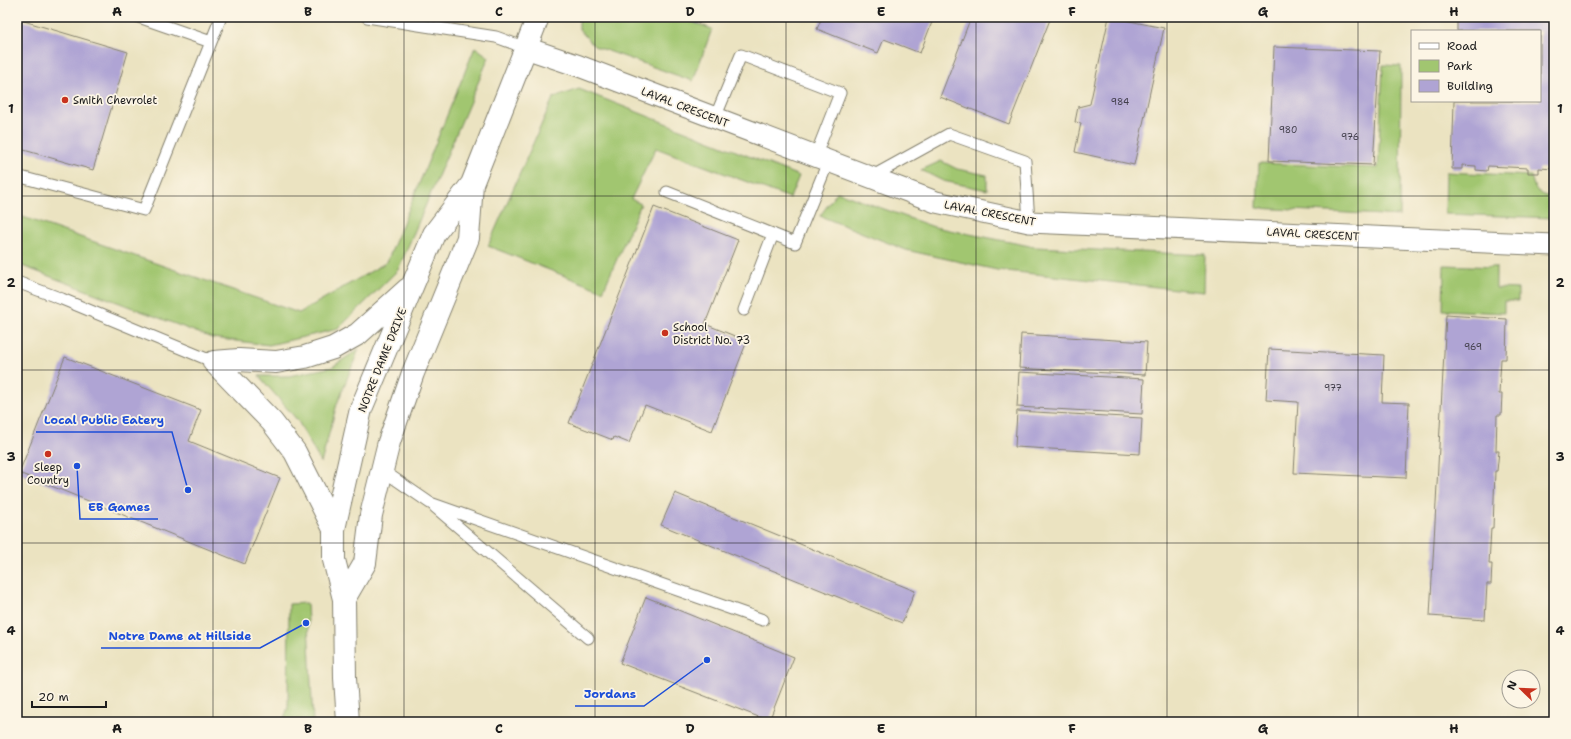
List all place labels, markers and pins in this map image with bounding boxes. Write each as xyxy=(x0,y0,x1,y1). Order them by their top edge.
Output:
place label: Smith Chevrolet xyxy=(73,93,157,108)
marker: Smith Chevrolet xyxy=(60,95,70,105)
place label: School District No. 73 xyxy=(673,320,750,348)
marker: School District No. 73 xyxy=(660,328,670,338)
callout: Local Public Eatery xyxy=(36,408,172,432)
marker: Sleep Country xyxy=(43,449,53,459)
place label: Sleep Country xyxy=(27,460,69,488)
callout: EB Games xyxy=(80,495,158,519)
callout: Notre Dame at Hillside xyxy=(101,624,260,648)
callout: Jordans xyxy=(575,682,644,706)

